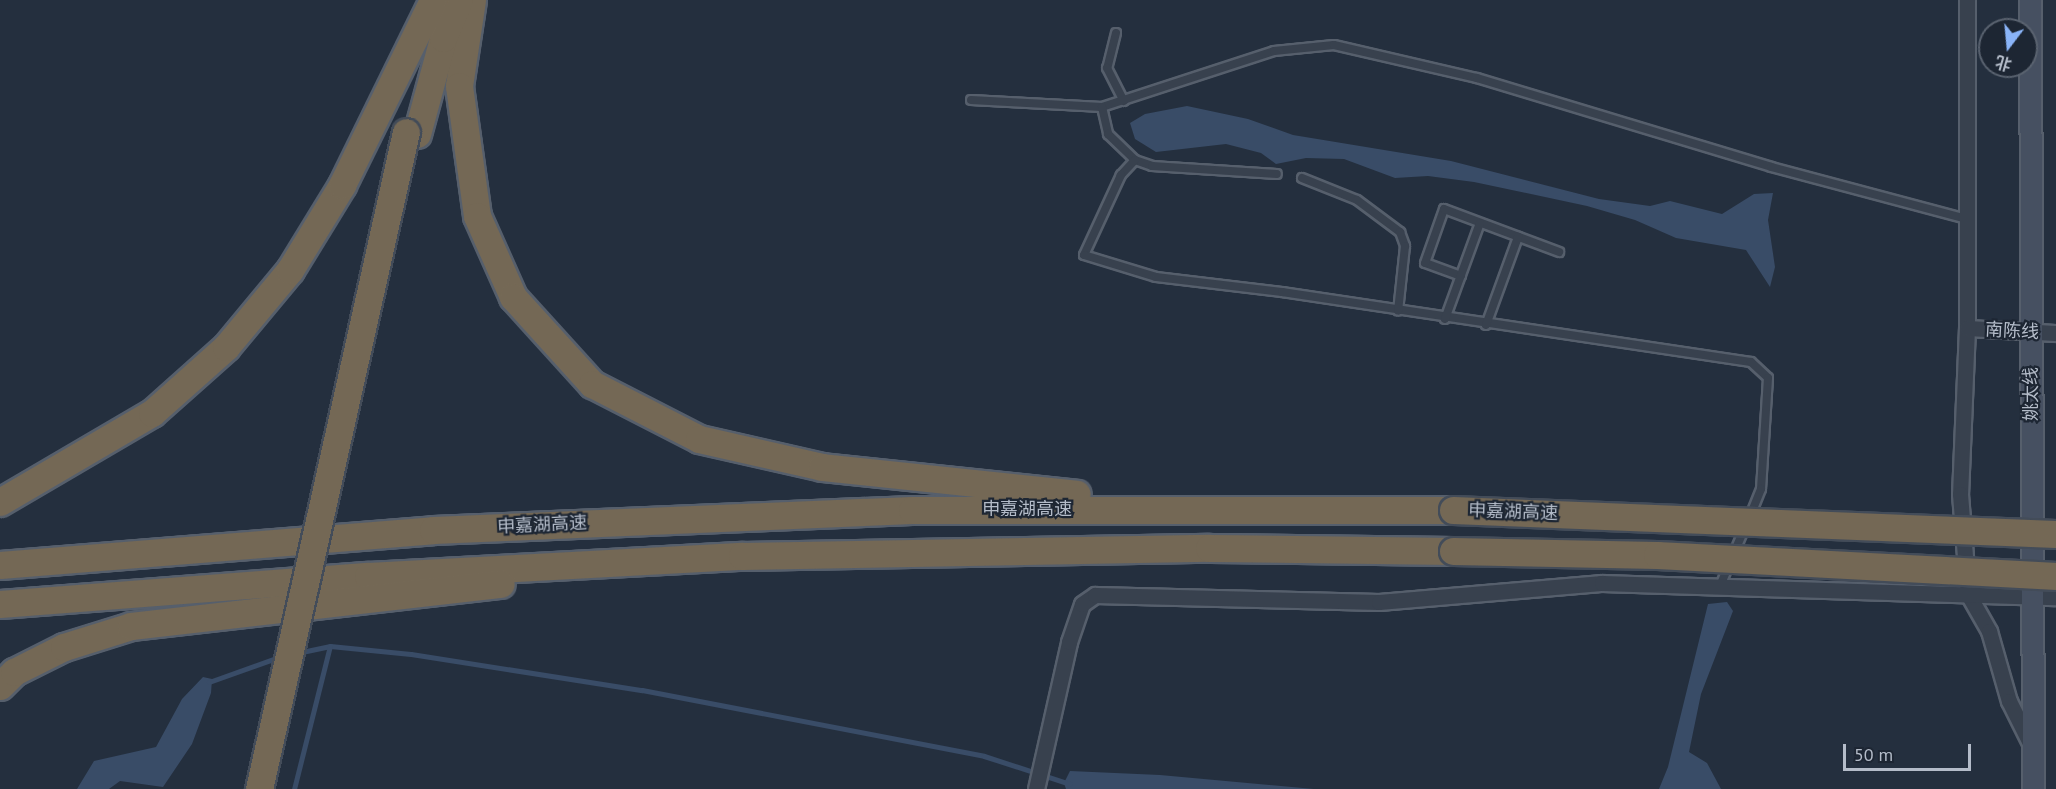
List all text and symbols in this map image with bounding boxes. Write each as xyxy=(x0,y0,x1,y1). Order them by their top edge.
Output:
north arrow xyxy=(1978,18,2038,78)
text: 北 xyxy=(1993,52,2014,75)
street label: 南陈线 xyxy=(1984,319,2040,343)
street label: 姚太线 xyxy=(2020,367,2042,421)
street label: 申嘉湖高速 xyxy=(982,498,1072,520)
street label: 申嘉湖高速 xyxy=(1468,500,1558,524)
street label: 申嘉湖高速 xyxy=(496,512,588,538)
scale bar xyxy=(1846,732,1974,770)
text: 50 m xyxy=(1854,743,1893,766)

